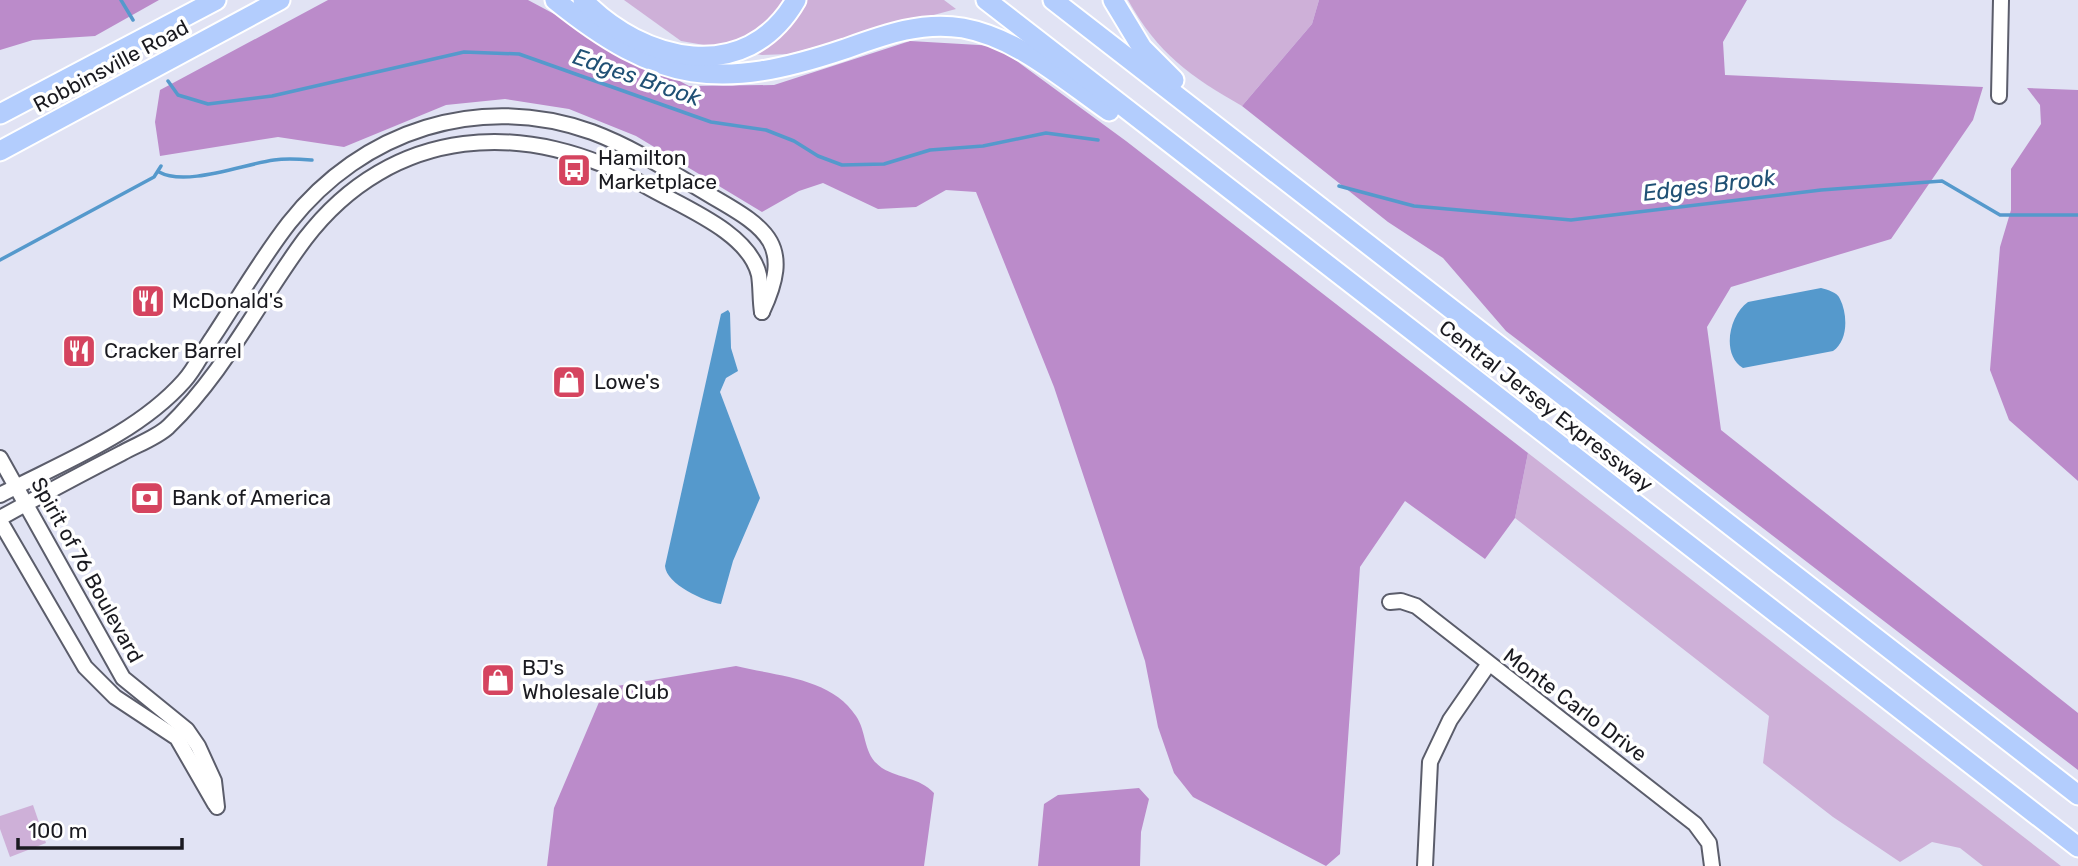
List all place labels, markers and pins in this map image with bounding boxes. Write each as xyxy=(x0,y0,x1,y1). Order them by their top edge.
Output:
place label: Hamilton Marketplace xyxy=(598,145,717,194)
bus stop icon: Hamilton Marketplace xyxy=(555,151,593,189)
restaurant icon: McDonald's xyxy=(129,282,167,320)
place label: McDonald's xyxy=(172,288,284,313)
restaurant icon: Cracker Barrel xyxy=(60,332,98,370)
place label: Cracker Barrel xyxy=(104,338,242,363)
shop icon: Lowe's xyxy=(550,363,588,401)
place label: Lowe's xyxy=(594,369,660,394)
bank icon: Bank of America xyxy=(128,479,166,517)
place label: Bank of America xyxy=(172,485,331,510)
place label: BJ's Wholesale Club xyxy=(522,655,669,704)
shop icon: BJ's Wholesale Club xyxy=(479,661,517,699)

